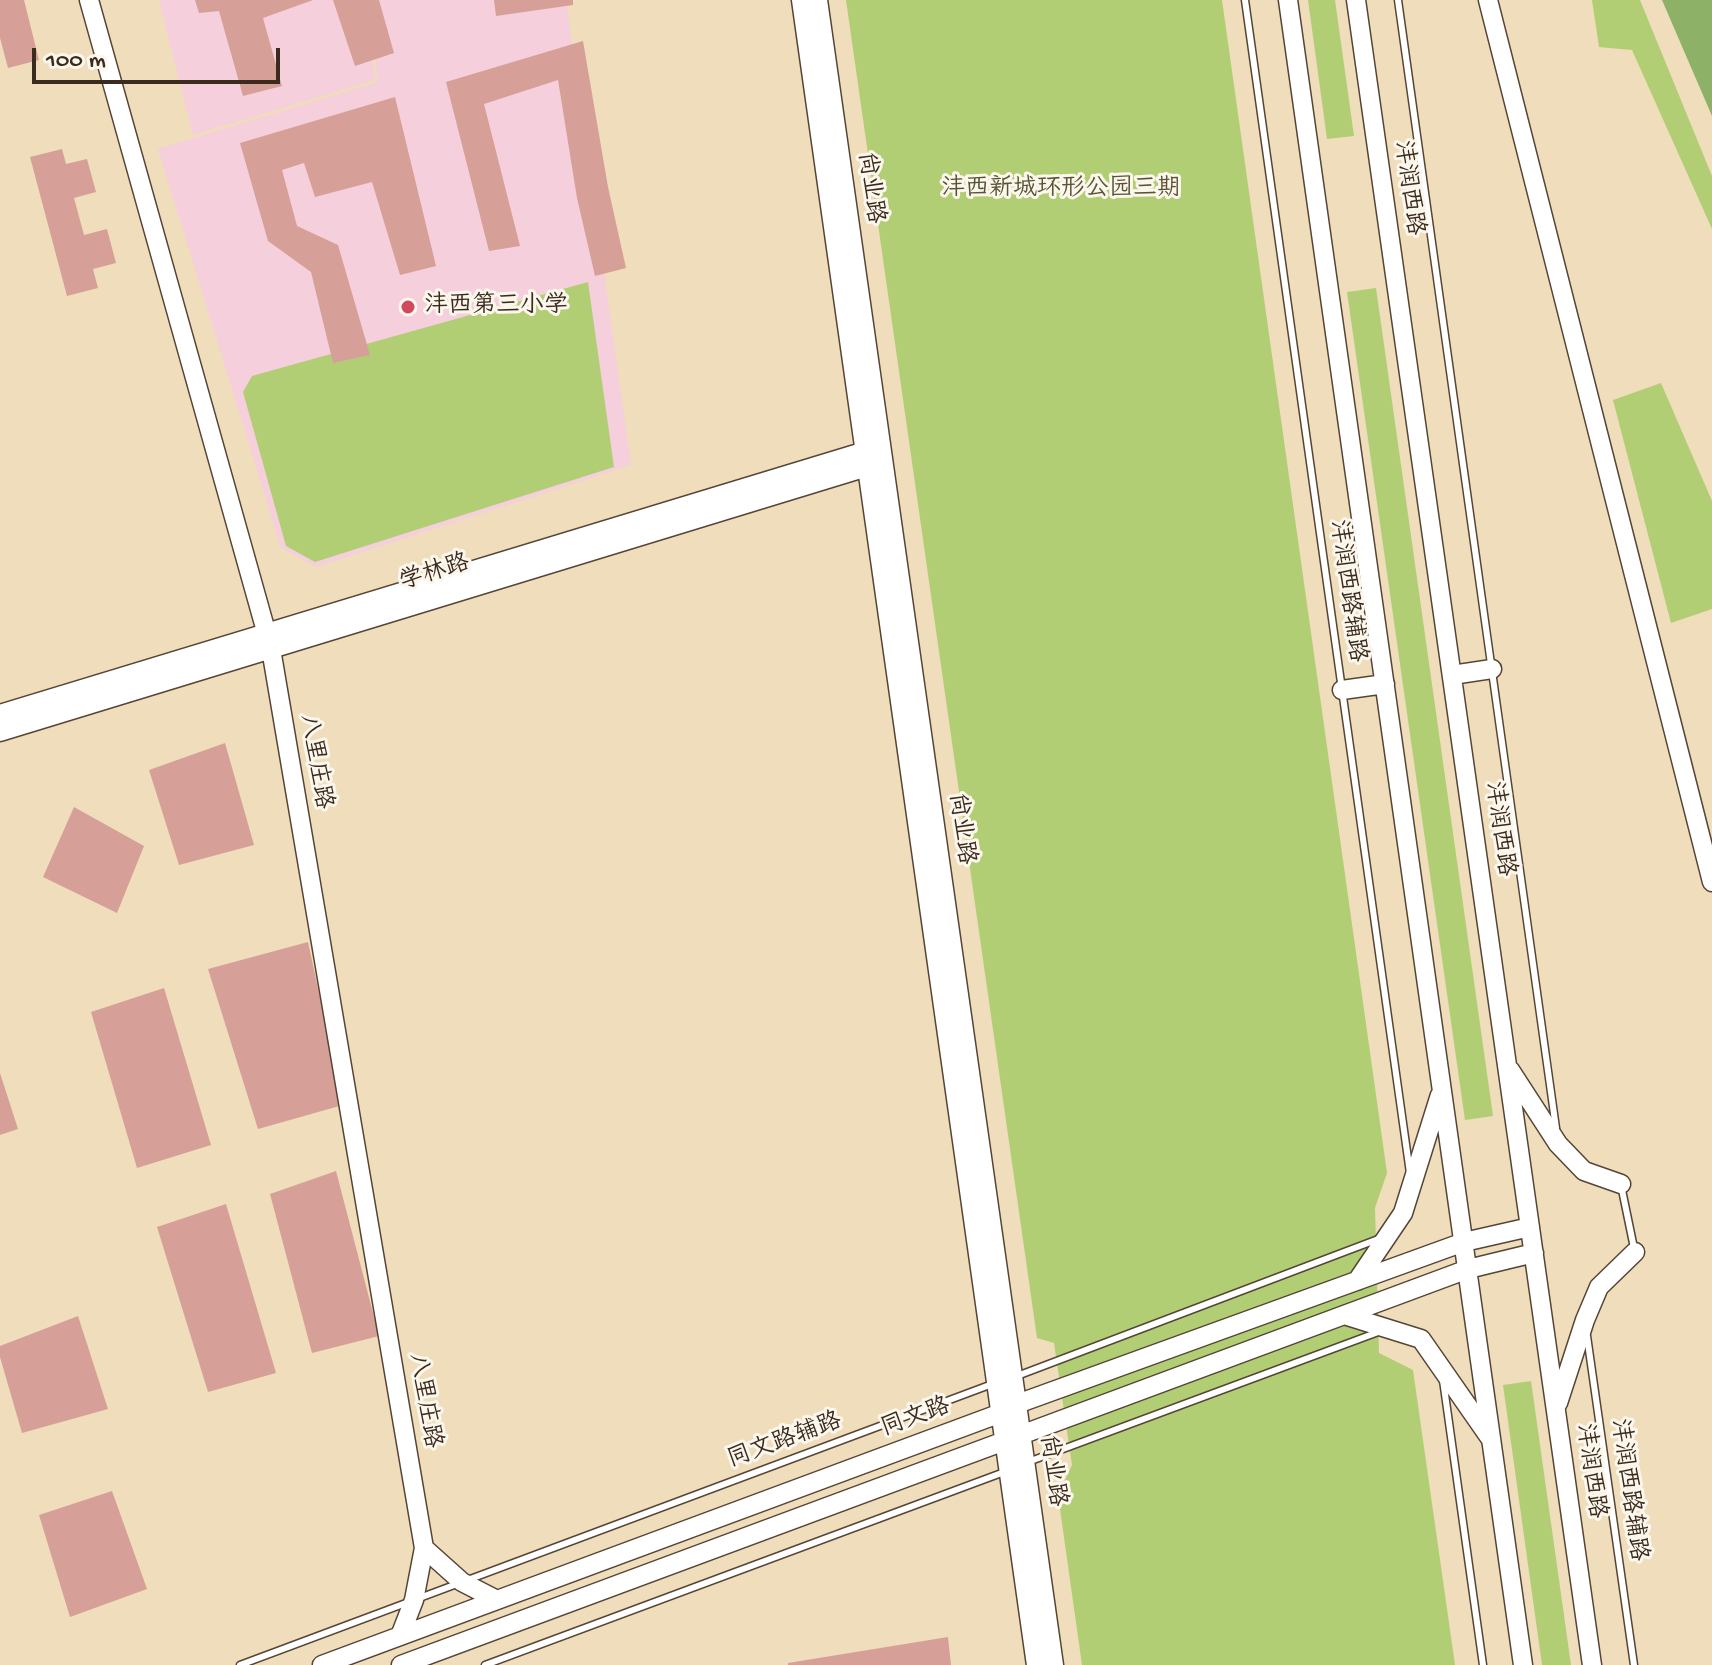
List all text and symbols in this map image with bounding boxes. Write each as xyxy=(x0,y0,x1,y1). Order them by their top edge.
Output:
scale bar xyxy=(36,32,284,82)
text: 100 m xyxy=(46,47,106,76)
street label: 沣润西路 xyxy=(1386,138,1428,238)
street label: 尚业路 xyxy=(850,150,888,226)
park label: 沣西新城环形公园三期 xyxy=(941,176,1181,204)
place label: 沣西第三小学 xyxy=(424,293,568,321)
marker: 沣西第三小学 xyxy=(399,298,417,316)
street label: 沣润西路辅路 xyxy=(1322,518,1370,664)
street label: 学林路 xyxy=(396,550,474,598)
street label: 八里庄路 xyxy=(291,712,337,812)
street label: 沣润西路 xyxy=(1477,779,1519,879)
street label: 尚业路 xyxy=(941,791,979,867)
street label: 八里庄路 xyxy=(400,1351,446,1451)
street label: 同文路 xyxy=(877,1393,955,1445)
street label: 同文路辅路 xyxy=(724,1408,846,1476)
street label: 沣润西路辅路 xyxy=(1603,1417,1651,1563)
street label: 沣润西路 xyxy=(1568,1421,1610,1521)
street label: 尚业路 xyxy=(1032,1433,1070,1509)

